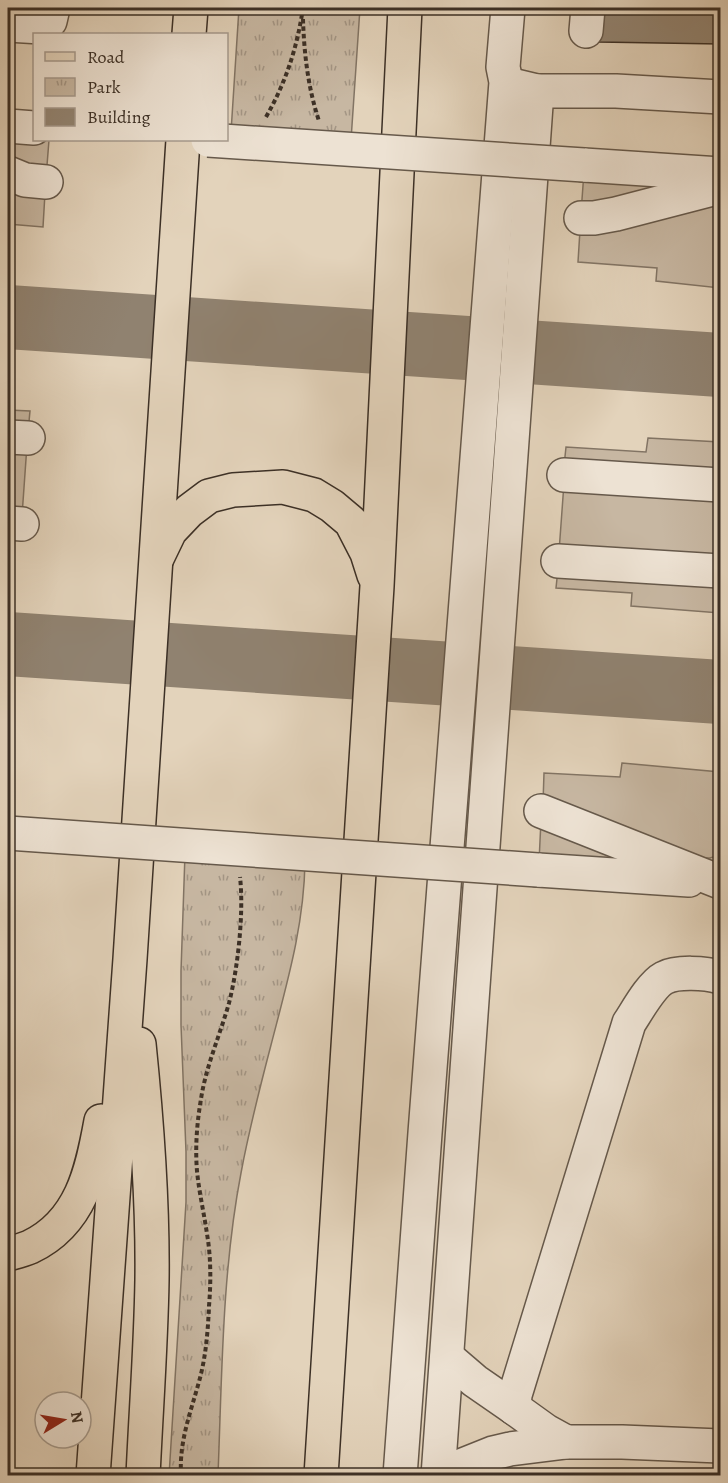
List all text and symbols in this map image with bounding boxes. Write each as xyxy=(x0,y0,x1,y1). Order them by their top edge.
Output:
legend xyxy=(33,33,228,141)
text: Road xyxy=(87,45,125,69)
text: Park xyxy=(87,75,121,99)
text: Building xyxy=(87,105,151,129)
north arrow xyxy=(33,1390,93,1450)
text: N xyxy=(65,1410,89,1425)

